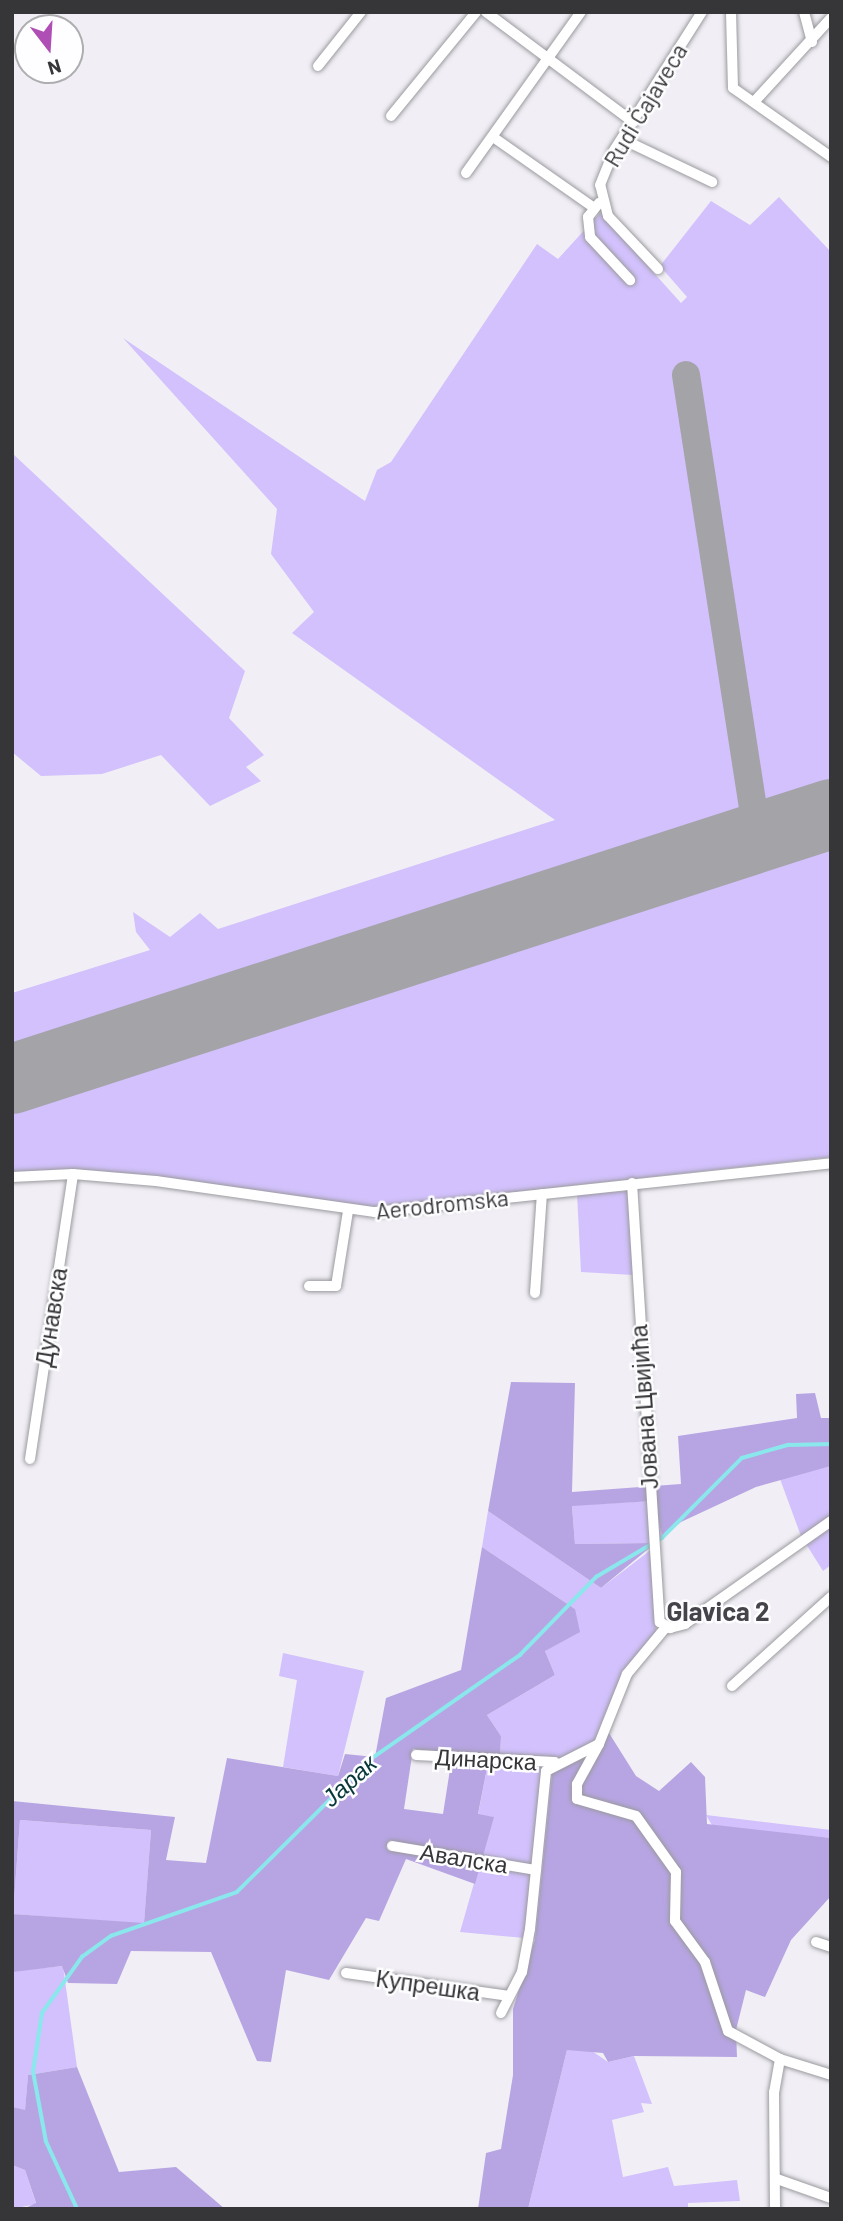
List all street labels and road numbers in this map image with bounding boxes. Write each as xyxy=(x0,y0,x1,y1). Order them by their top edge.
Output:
street label: Rudi Čajaveca xyxy=(597,38,693,172)
street label: Aerodromska xyxy=(374,1183,510,1225)
street label: Дунавска xyxy=(30,1266,72,1368)
street label: Јована Цвијића xyxy=(624,1324,664,1490)
street label: Динарска xyxy=(435,1743,537,1775)
street label: Авалска xyxy=(418,1837,510,1879)
street label: Купрешка xyxy=(374,1964,482,2006)

